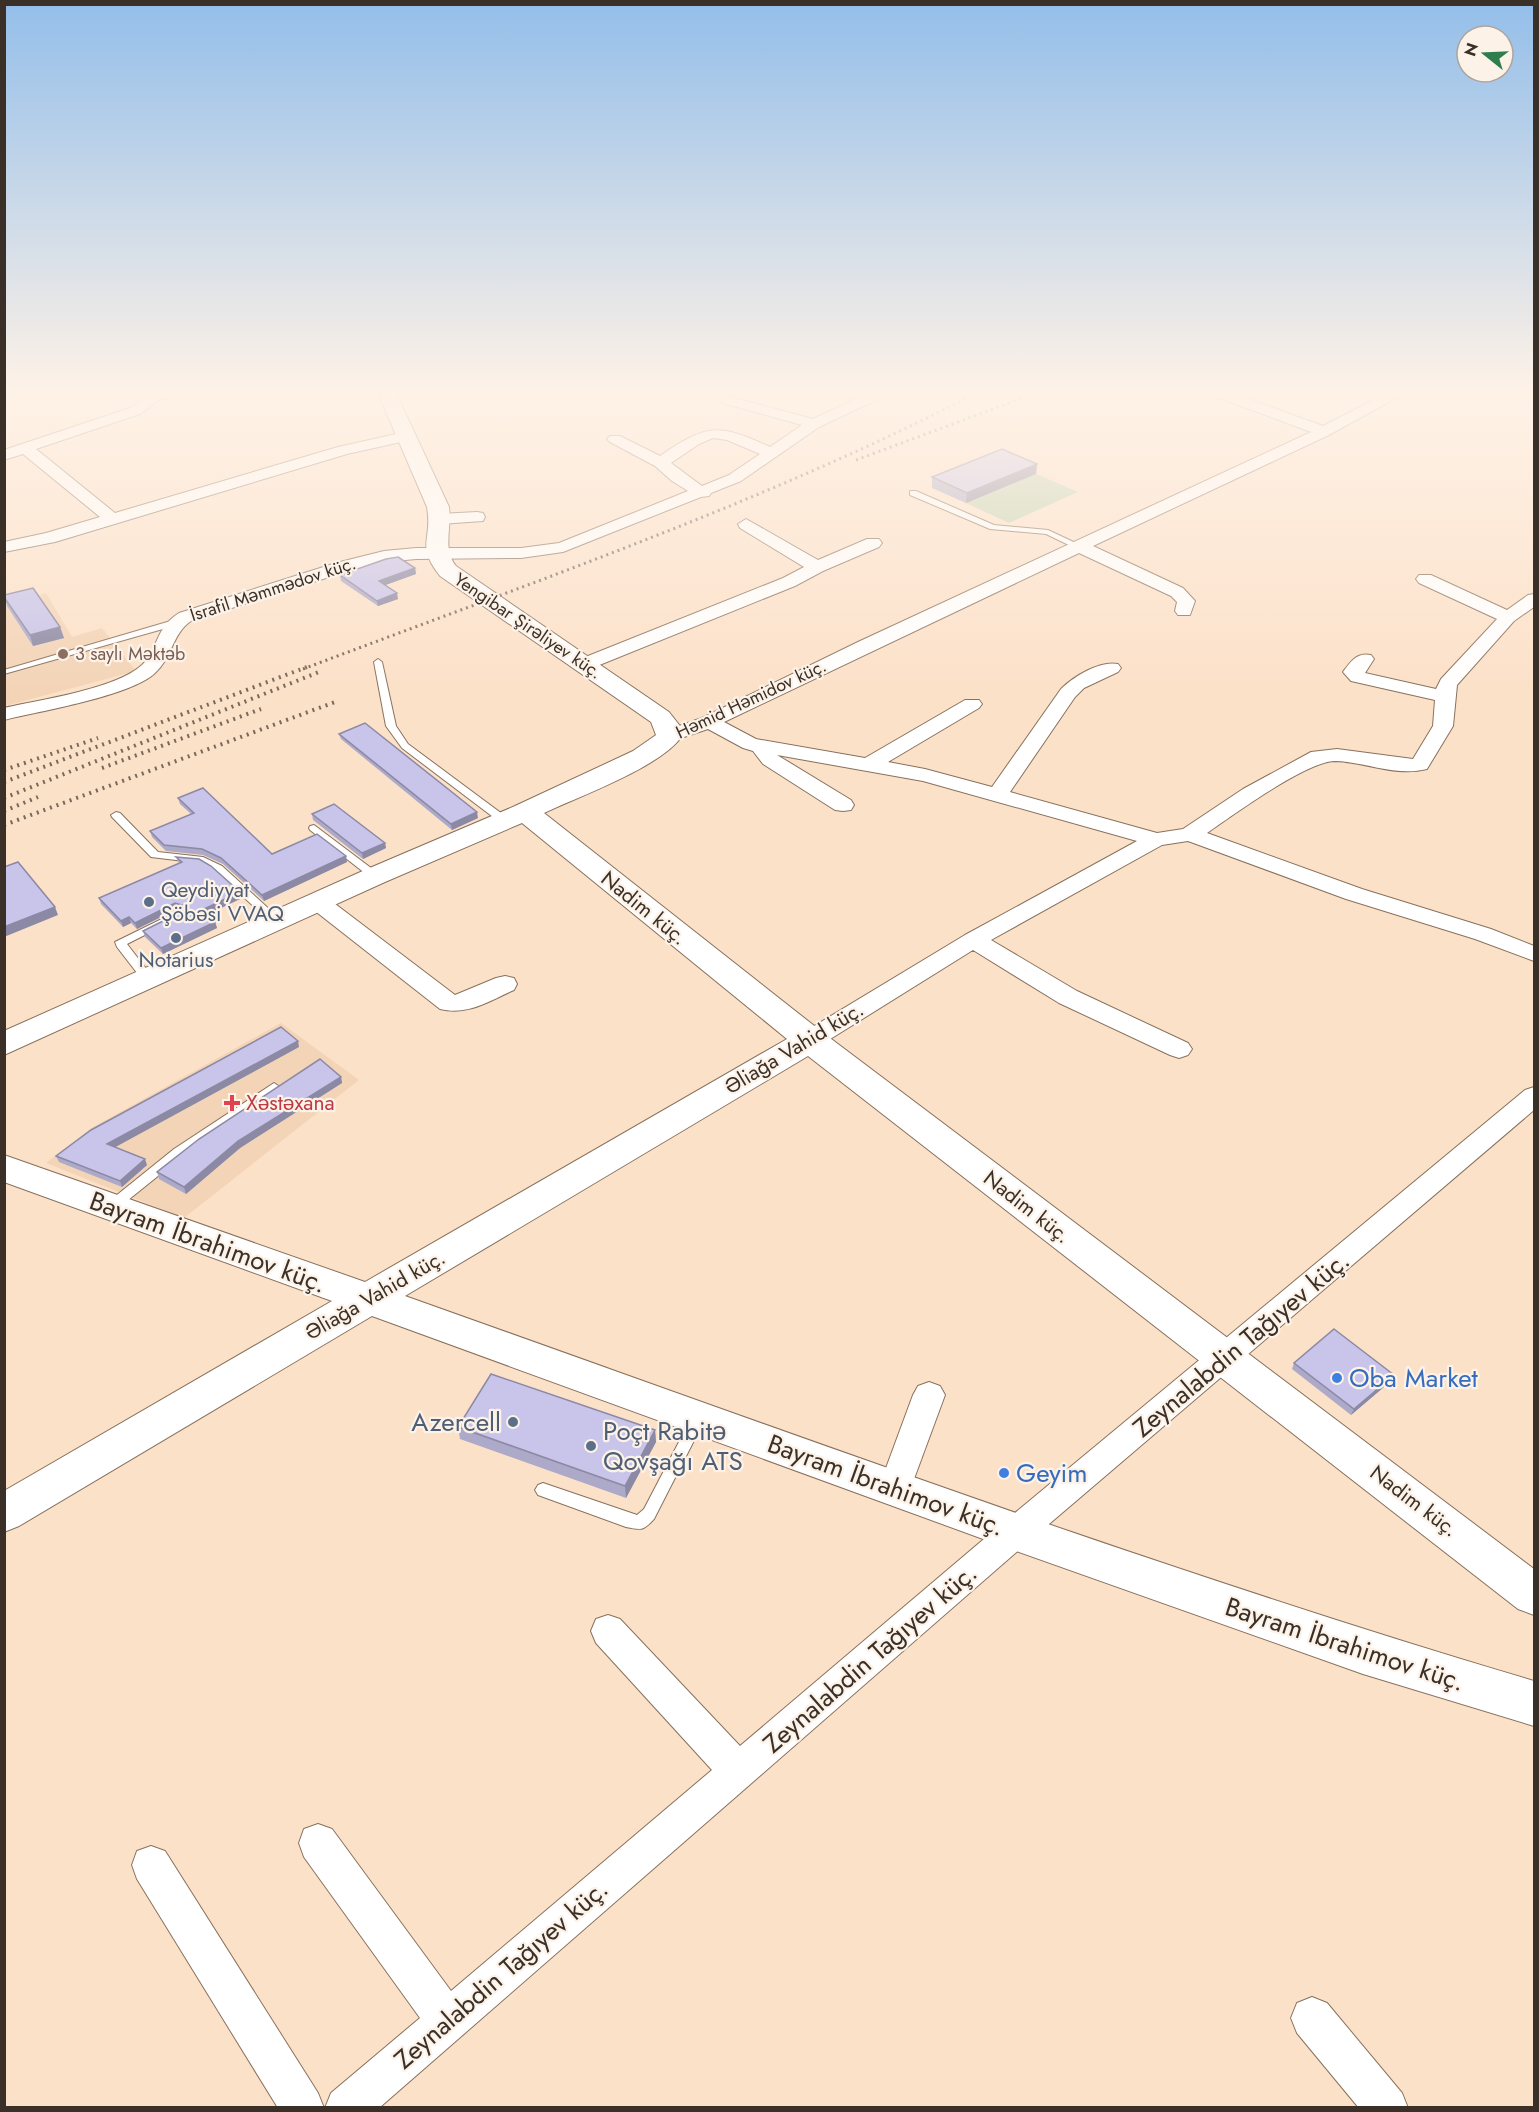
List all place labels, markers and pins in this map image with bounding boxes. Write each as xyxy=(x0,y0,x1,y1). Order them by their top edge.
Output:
place label: 3 saylı Məktəb xyxy=(75,641,185,667)
marker: 3 saylı Məktəb xyxy=(56,647,70,661)
place label: Qeydiyyat Şöbəsi VVAQ xyxy=(161,875,284,929)
marker: Qeydiyyat Şöbəsi VVAQ xyxy=(142,895,156,909)
marker: Notarius xyxy=(169,931,183,945)
place label: Notarius xyxy=(138,945,214,975)
place label: Xəstəxana xyxy=(246,1088,335,1118)
marker: Xəstəxana xyxy=(223,1094,241,1112)
place label: Oba Market xyxy=(1349,1359,1479,1397)
marker: Oba Market xyxy=(1330,1371,1344,1385)
place label: Azercell xyxy=(411,1403,501,1441)
place label: Poçt Rabitə Qovşağı ATS xyxy=(603,1412,743,1480)
marker: Azercell xyxy=(506,1415,520,1429)
marker: Poçt Rabitə Qovşağı ATS xyxy=(584,1439,598,1453)
place label: Geyim xyxy=(1016,1454,1088,1492)
marker: Geyim xyxy=(997,1466,1011,1480)

